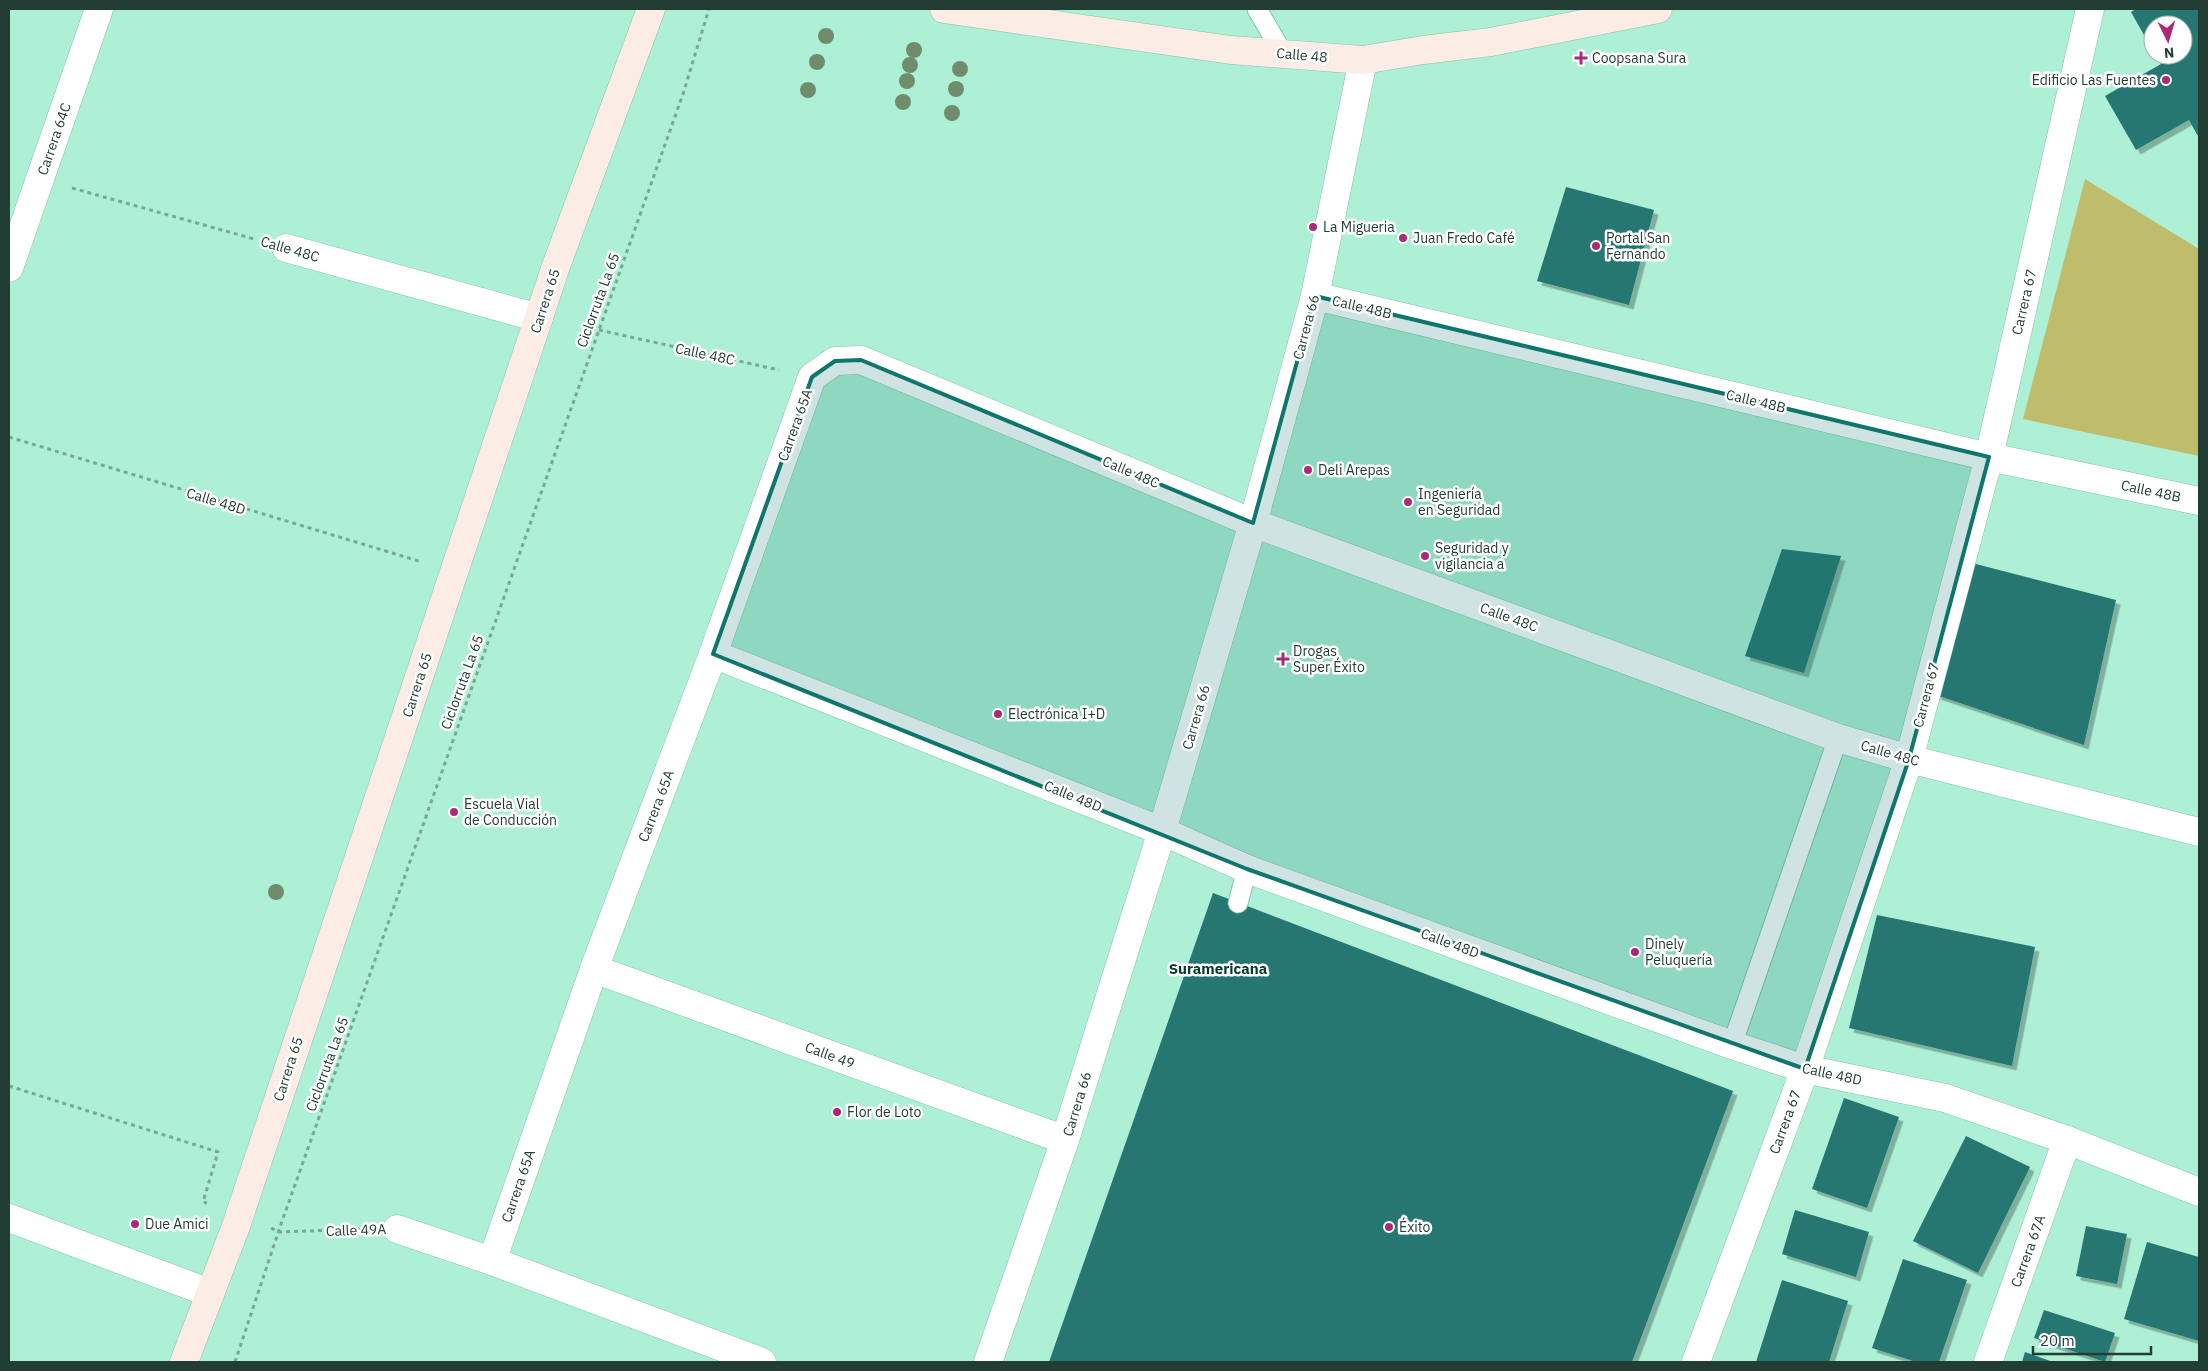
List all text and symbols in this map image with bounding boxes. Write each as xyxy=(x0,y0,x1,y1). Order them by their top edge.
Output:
north arrow xyxy=(2143,15,2193,65)
street label: Calle 48 xyxy=(1276,44,1328,66)
text: N xyxy=(2163,44,2175,62)
place label: Coopsana Sura xyxy=(1592,49,1687,67)
marker: Coopsana Sura xyxy=(1574,51,1588,65)
place label: Edificio Las Fuentes xyxy=(2032,71,2156,89)
marker: Edificio Las Fuentes xyxy=(2160,74,2172,86)
street label: Carrera 64C xyxy=(33,100,75,178)
place label: La Migueria xyxy=(1323,218,1395,236)
marker: La Migueria xyxy=(1307,221,1319,233)
place label: Juan Fredo Café xyxy=(1413,229,1515,247)
place label: Portal San Fernando xyxy=(1606,229,1670,263)
street label: Calle 48C xyxy=(259,232,322,266)
marker: Juan Fredo Café xyxy=(1397,232,1409,244)
marker: Portal San Fernando xyxy=(1590,240,1602,252)
street label: Ciclorruta La 65 xyxy=(573,250,623,350)
street label: Carrera 65 xyxy=(526,266,564,336)
street label: Carrera 67 xyxy=(2008,267,2040,337)
street label: Calle 48B xyxy=(1330,291,1394,323)
street label: Carrera 66 xyxy=(1289,292,1323,362)
street label: Calle 48C xyxy=(674,339,737,369)
street label: Calle 48B xyxy=(1724,385,1788,417)
street label: Carrera 65A xyxy=(774,386,816,464)
street label: Calle 48C xyxy=(1100,452,1163,492)
place label: Deli Arepas xyxy=(1318,461,1390,479)
marker: Deli Arepas xyxy=(1302,464,1314,476)
street label: Calle 48B xyxy=(2119,476,2183,506)
street label: Calle 48D xyxy=(184,483,248,519)
place label: Ingeniería en Seguridad xyxy=(1418,485,1500,519)
marker: Ingeniería en Seguridad xyxy=(1402,496,1414,508)
place label: Seguridad y vigilancia a xyxy=(1435,539,1509,573)
marker: Seguridad y vigilancia a xyxy=(1419,550,1431,562)
street label: Calle 48C xyxy=(1478,598,1541,636)
street label: Ciclorruta La 65 xyxy=(437,632,487,732)
place label: Drogas Super Éxito xyxy=(1293,642,1365,676)
street label: Carrera 65 xyxy=(398,650,436,720)
marker: Drogas Super Éxito xyxy=(1277,653,1289,665)
street label: Carrera 67 xyxy=(1909,660,1943,730)
street label: Carrera 66 xyxy=(1178,682,1214,752)
place label: Electrónica I+D xyxy=(1008,705,1105,723)
marker: Electrónica I+D xyxy=(992,708,1004,720)
street label: Calle 48C xyxy=(1859,736,1922,770)
street label: Carrera 65A xyxy=(634,767,678,845)
street label: Calle 48D xyxy=(1041,776,1105,816)
place label: Escuela Vial de Conducción xyxy=(464,795,557,829)
marker: Escuela Vial de Conducción xyxy=(448,806,460,818)
street label: Calle 48D xyxy=(1418,924,1482,962)
place label: Dinely Peluquería xyxy=(1645,935,1713,969)
marker: Dinely Peluquería xyxy=(1629,946,1641,958)
district label: Suramericana xyxy=(1169,959,1268,978)
street label: Ciclorruta La 65 xyxy=(302,1014,352,1114)
street label: Carrera 65 xyxy=(269,1034,307,1104)
street label: Calle 49 xyxy=(803,1038,857,1072)
street label: Calle 48D xyxy=(1800,1059,1864,1089)
street label: Carrera 66 xyxy=(1059,1069,1095,1139)
street label: Carrera 67 xyxy=(1765,1088,1805,1156)
place label: Flor de Loto xyxy=(847,1103,922,1121)
marker: Flor de Loto xyxy=(831,1106,843,1118)
street label: Carrera 65A xyxy=(497,1147,539,1225)
street label: Carrera 67A xyxy=(2007,1212,2049,1290)
place label: Due Amici xyxy=(145,1215,209,1233)
place label: Éxito xyxy=(1399,1217,1431,1236)
marker: Due Amici xyxy=(129,1218,141,1230)
street label: Calle 49A xyxy=(325,1220,387,1240)
marker: Éxito xyxy=(1383,1221,1395,1233)
scale bar xyxy=(2033,1324,2150,1356)
text: 20 m xyxy=(2040,1331,2075,1350)

